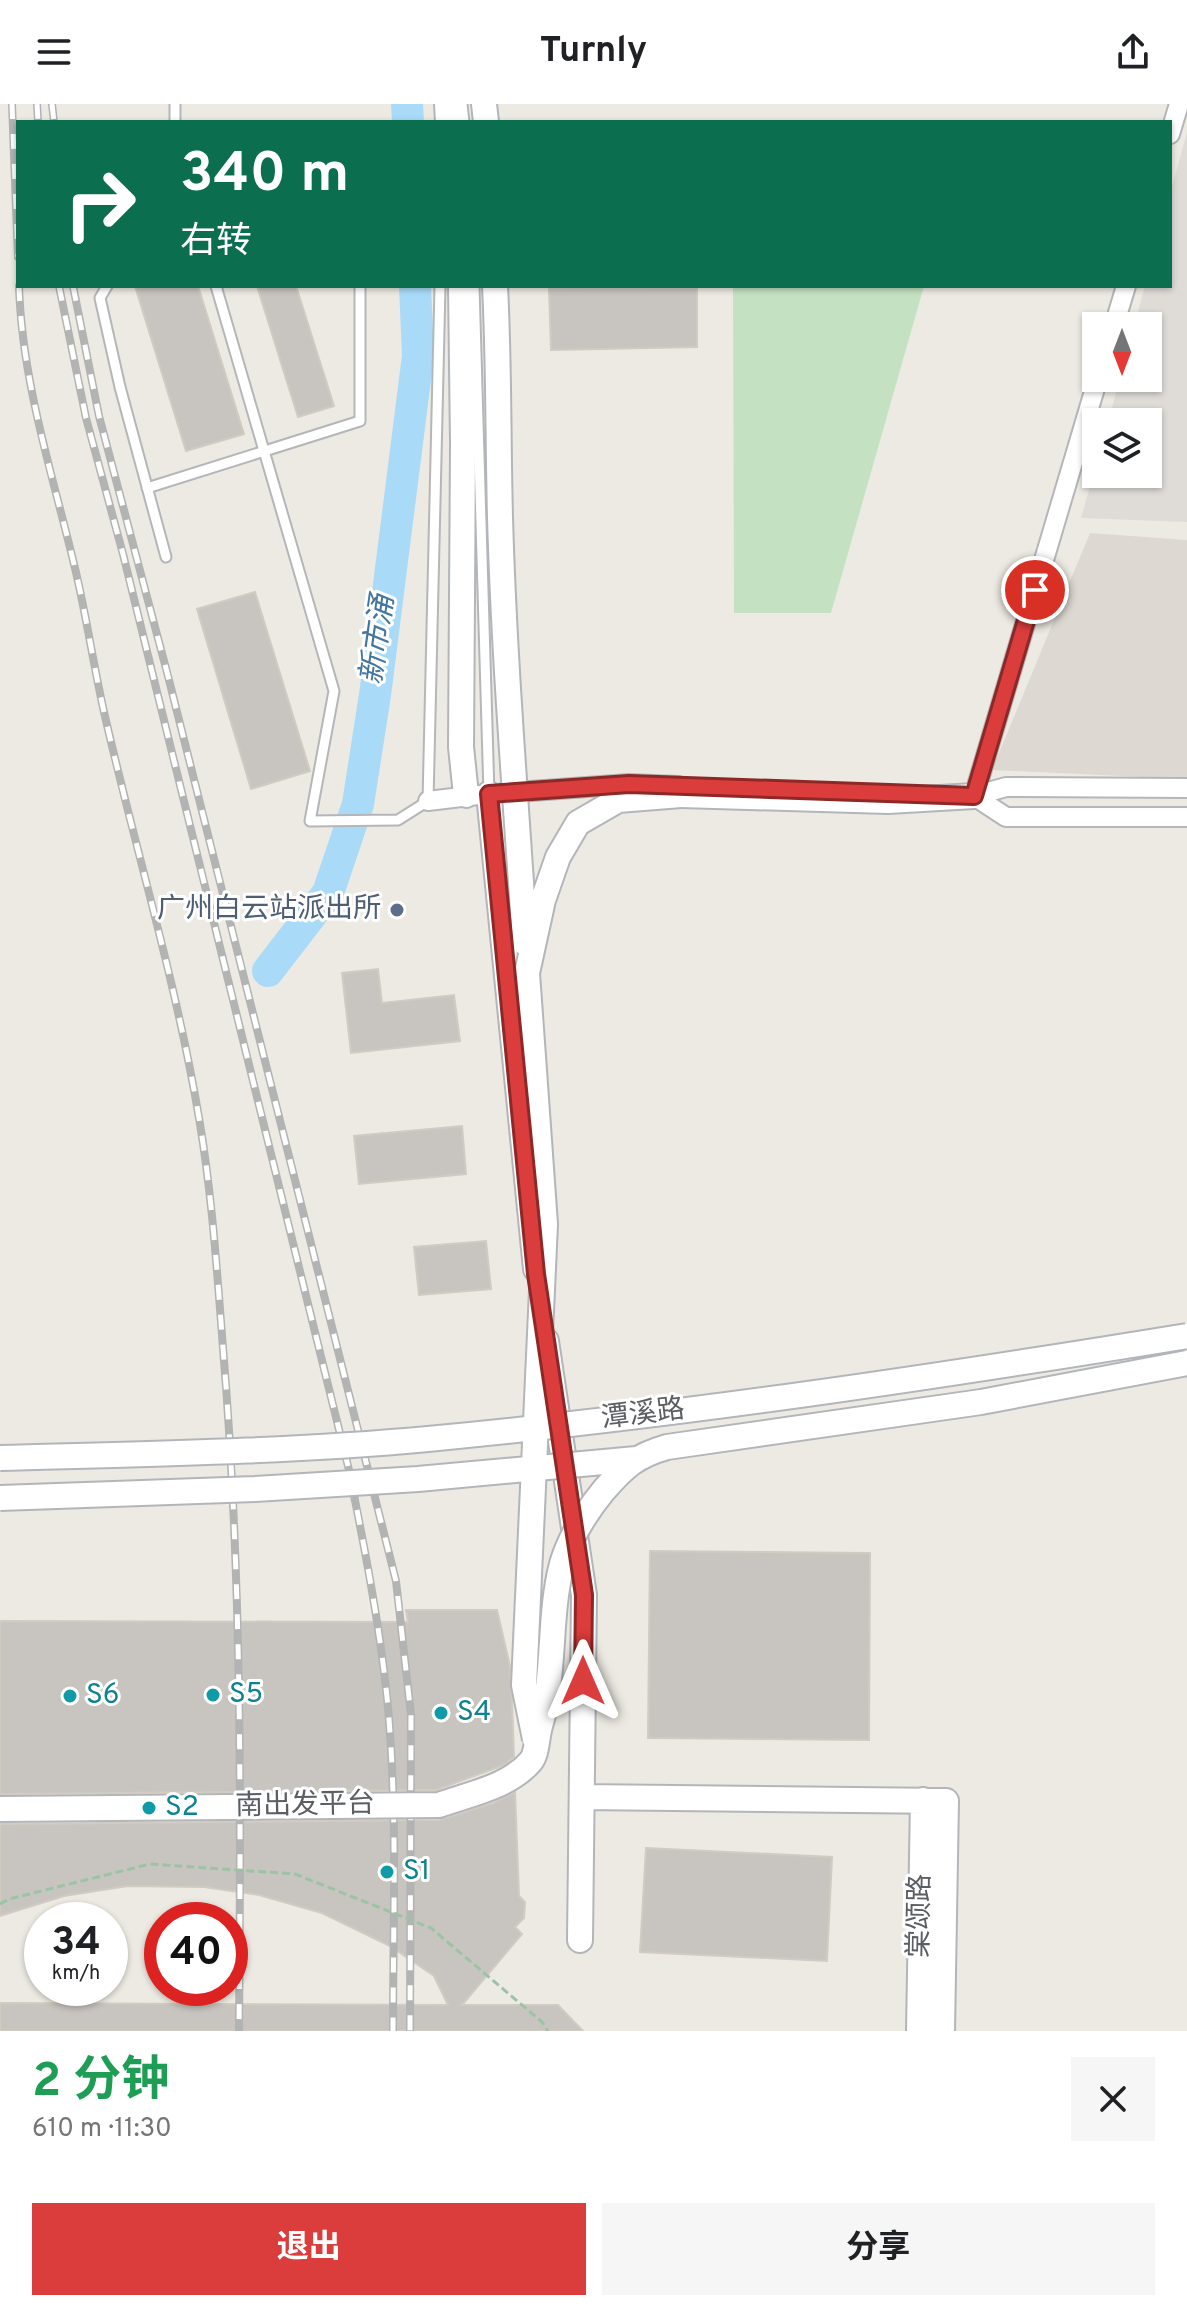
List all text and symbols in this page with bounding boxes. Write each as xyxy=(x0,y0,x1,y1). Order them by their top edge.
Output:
text: Turnly xyxy=(540,29,647,75)
icon: menu xyxy=(32,30,76,74)
icon: share xyxy=(1111,30,1155,74)
text: 340 m xyxy=(180,141,349,211)
icon: right xyxy=(48,152,152,256)
text: 右转 xyxy=(180,220,252,266)
north arrow xyxy=(1082,312,1162,392)
map controls xyxy=(1082,312,1162,488)
button: layers xyxy=(1082,408,1162,488)
pin xyxy=(1001,556,1069,624)
icon: arrive xyxy=(1013,568,1057,612)
water label: 新市涌 xyxy=(354,590,404,687)
place label: 广州白云站派出所 xyxy=(157,892,381,928)
marker: 广州白云站派出所 xyxy=(388,901,406,919)
street label: 潭溪路 xyxy=(599,1392,687,1438)
position arrow xyxy=(541,1639,625,1723)
place label: S5 xyxy=(229,1677,263,1713)
place label: S6 xyxy=(86,1678,120,1714)
marker: S5 xyxy=(204,1686,222,1704)
marker: S6 xyxy=(61,1687,79,1705)
place label: S4 xyxy=(457,1695,491,1731)
marker: S4 xyxy=(432,1704,450,1722)
street label: 南出发平台 xyxy=(235,1787,375,1825)
place label: S2 xyxy=(165,1790,199,1826)
marker: S2 xyxy=(140,1799,158,1817)
place label: S1 xyxy=(403,1854,430,1890)
marker: S1 xyxy=(378,1863,396,1881)
street label: 棠颂路 xyxy=(902,1874,940,1958)
speed limit sign: 40 xyxy=(144,1902,248,2006)
text: 34 xyxy=(51,1919,101,1969)
text: km/h xyxy=(52,1961,100,1987)
text: 2 分钟 xyxy=(32,2053,169,2113)
button: close xyxy=(1071,2057,1155,2141)
text: 610 m · 11:30 xyxy=(32,2113,172,2146)
button: 退出 xyxy=(32,2203,586,2295)
button: 分享 xyxy=(602,2203,1155,2295)

